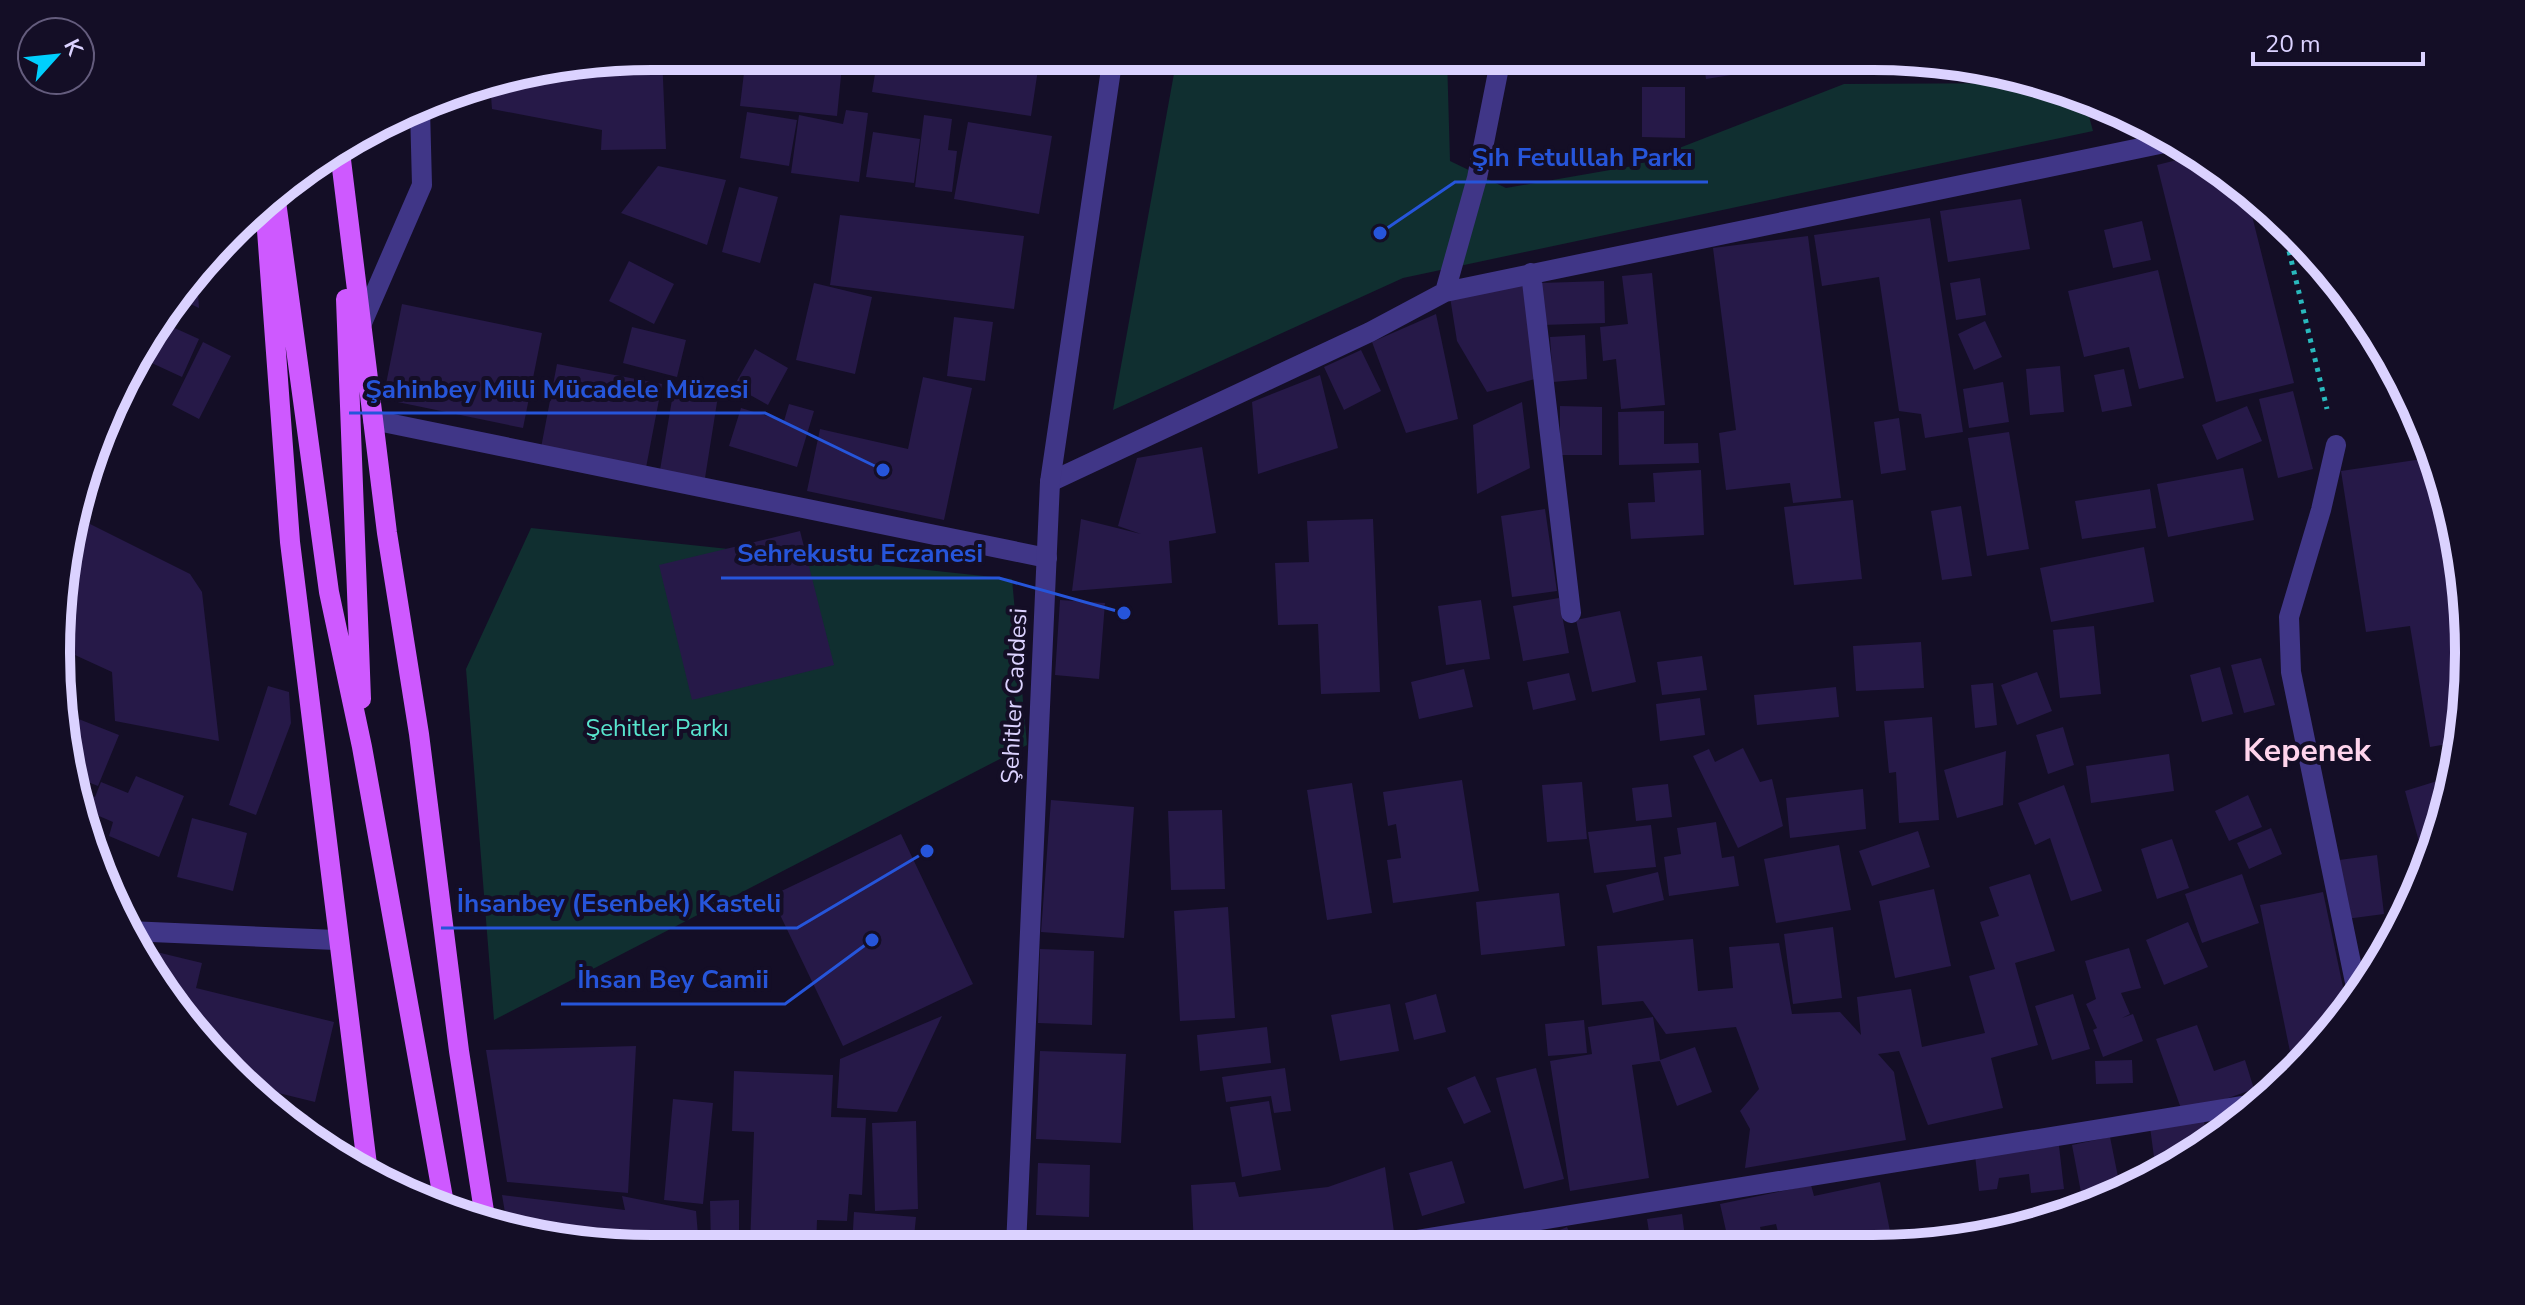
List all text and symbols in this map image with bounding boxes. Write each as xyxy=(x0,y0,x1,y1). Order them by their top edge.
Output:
north arrow xyxy=(16,16,96,96)
scale bar xyxy=(2253,16,2423,66)
text: 20 m xyxy=(2265,28,2321,60)
text: K xyxy=(56,34,90,62)
callout: Şıh Fetulllah Parkı xyxy=(1455,132,1708,182)
text: Şıh Fetulllah Parkı xyxy=(1471,140,1693,175)
callout: Şahinbey Milli Mücadele Müzesi xyxy=(349,363,765,413)
text: Şahinbey Milli Mücadele Müzesi xyxy=(365,372,749,407)
callout: Sehrekustu Eczanesi xyxy=(721,528,999,578)
text: Sehrekustu Eczanesi xyxy=(737,536,983,571)
street label: Şehitler Caddesi xyxy=(993,607,1035,785)
park label: Şehitler Parkı xyxy=(585,712,729,744)
district label: Kepenek xyxy=(2243,729,2372,772)
callout: İhsanbey (Esenbek) Kasteli xyxy=(441,878,797,928)
text: İhsanbey (Esenbek) Kasteli xyxy=(457,886,781,921)
callout: İhsan Bey Camii xyxy=(561,954,785,1004)
text: İhsan Bey Camii xyxy=(577,962,769,997)

